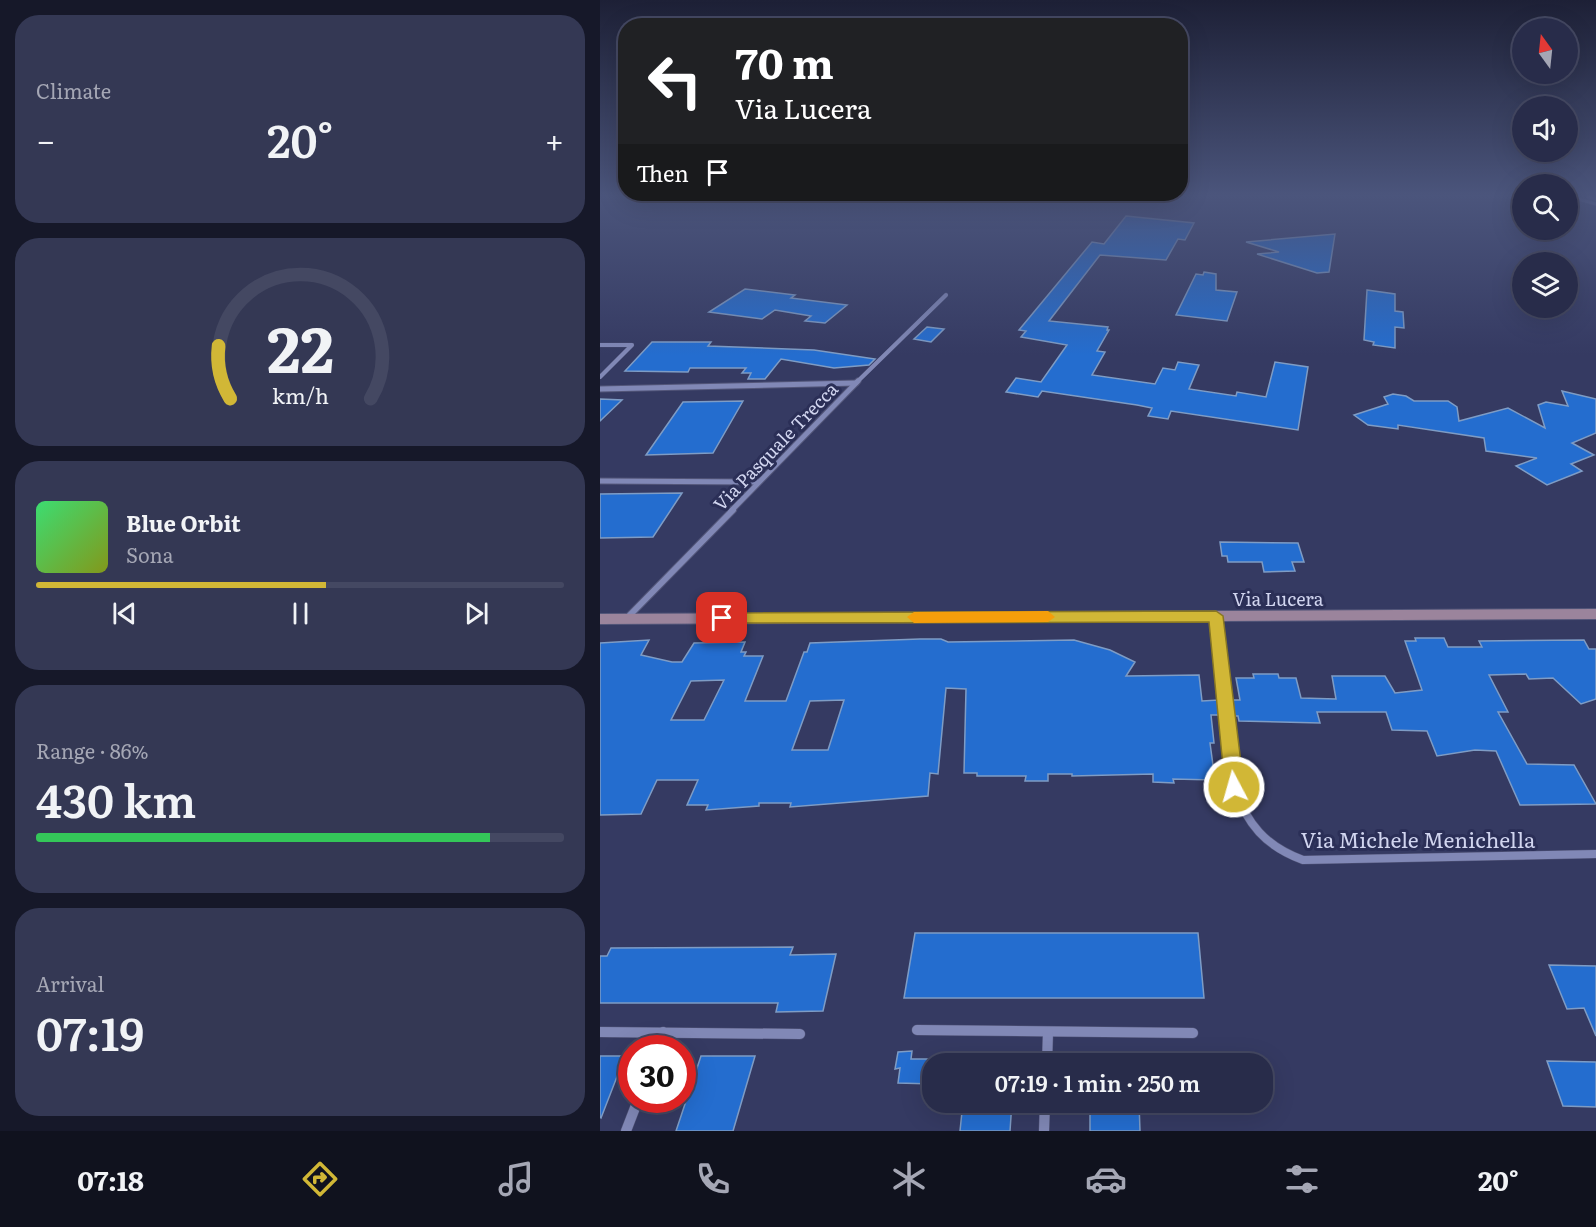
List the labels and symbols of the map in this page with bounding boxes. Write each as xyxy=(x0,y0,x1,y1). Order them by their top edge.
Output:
north arrow xyxy=(1512,18,1578,84)
street label: Via Pasquale Trecca xyxy=(706,375,844,516)
street label: Via Lucera xyxy=(1232,585,1324,612)
pin xyxy=(696,592,747,643)
position arrow xyxy=(1202,755,1266,819)
street label: Via Michele Menichella xyxy=(1301,823,1536,854)
speed limit sign: 30 xyxy=(618,1035,696,1113)

